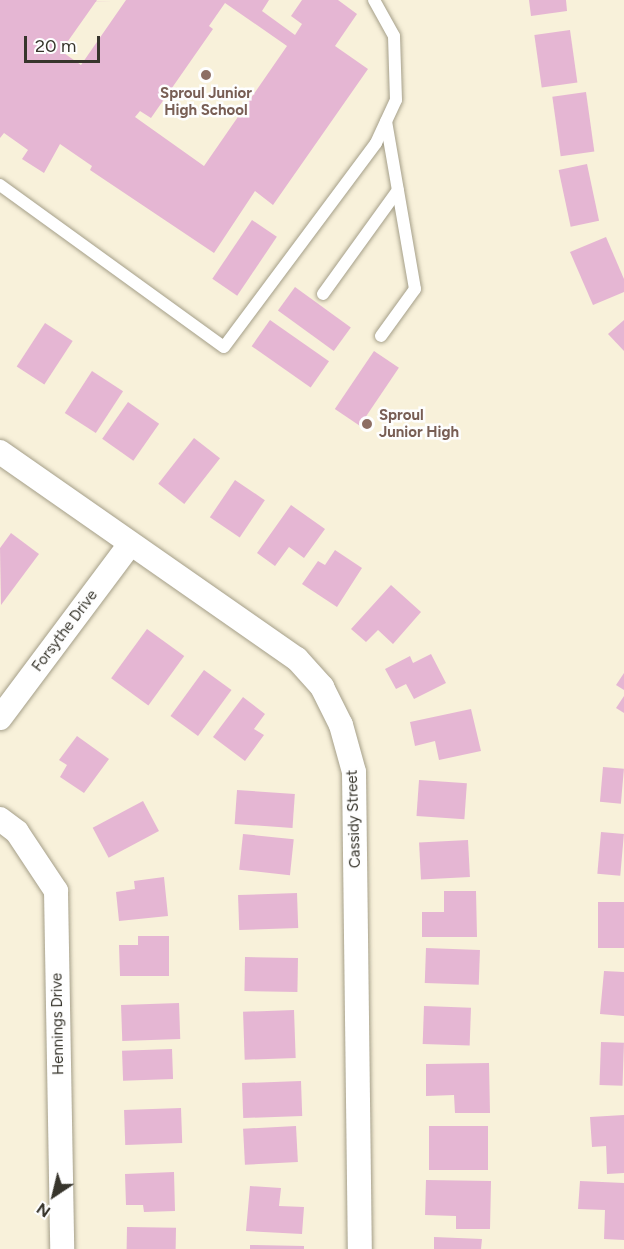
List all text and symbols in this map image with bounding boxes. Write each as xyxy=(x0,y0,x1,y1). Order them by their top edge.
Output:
scale bar xyxy=(27,24,104,62)
text: 20 m xyxy=(35,35,76,57)
marker: Sproul Junior High School xyxy=(199,68,213,82)
place label: Sproul Junior High School xyxy=(160,84,252,119)
place label: Sproul Junior High xyxy=(379,406,459,441)
marker: Sproul Junior High xyxy=(360,417,374,431)
street label: Forsythe Drive xyxy=(29,587,101,675)
street label: Cassidy Street xyxy=(343,770,365,868)
street label: Hennings Drive xyxy=(48,973,68,1075)
north arrow xyxy=(24,1165,84,1225)
text: N xyxy=(33,1199,54,1221)

